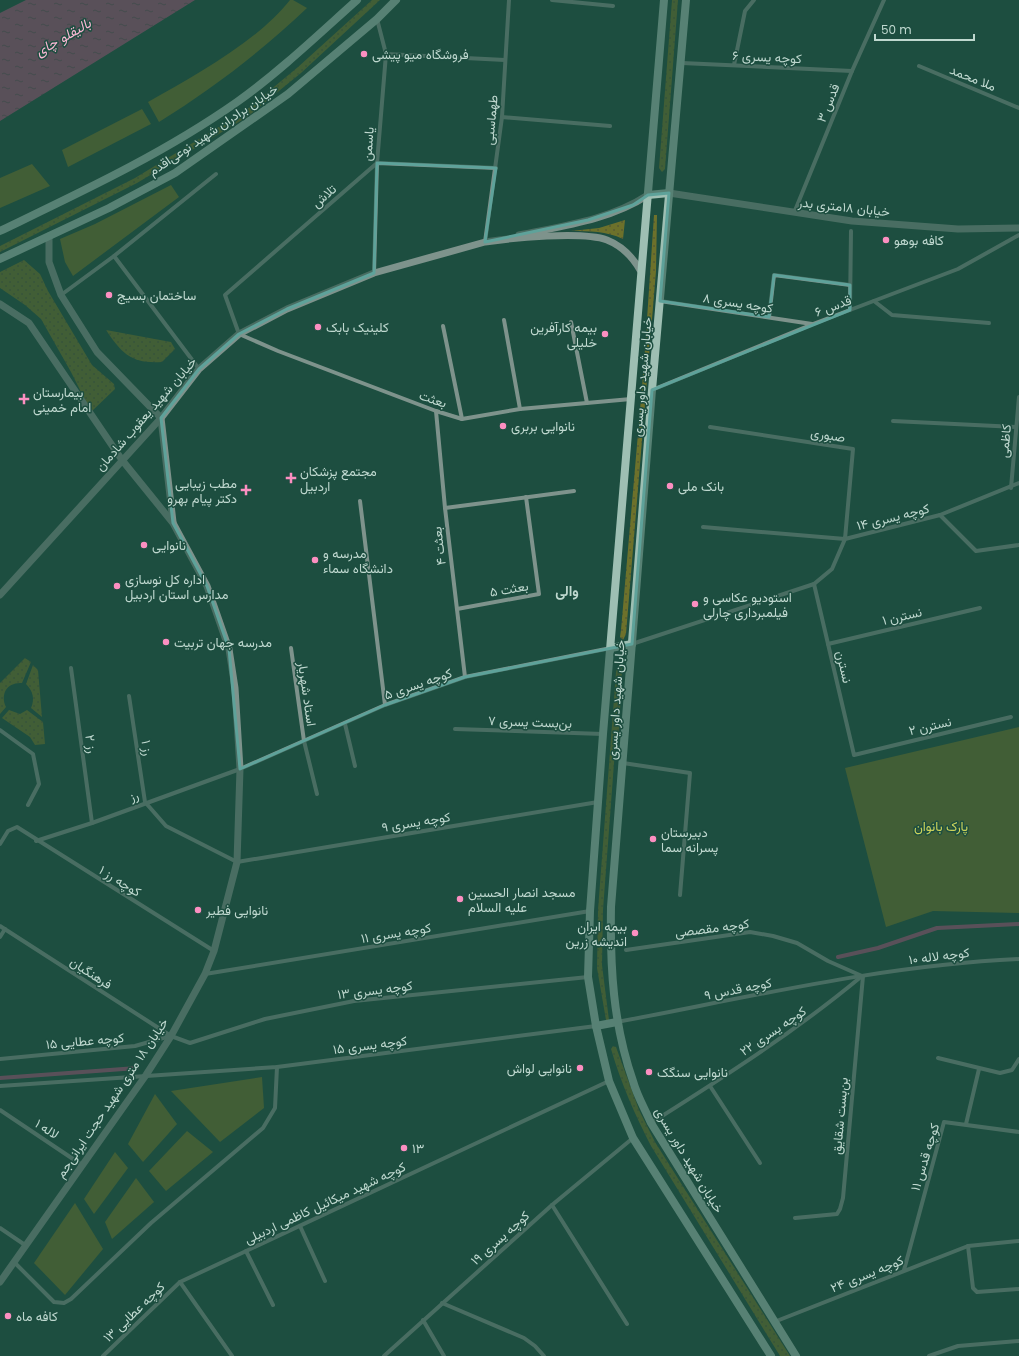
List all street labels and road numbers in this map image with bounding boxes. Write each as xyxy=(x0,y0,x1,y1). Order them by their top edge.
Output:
street label: کوچه یسری ۶ xyxy=(732,46,802,68)
street label: ملا محمد xyxy=(947,60,999,96)
street label: خیابان برادران شهید نوعی‌اقدم xyxy=(144,79,282,181)
street label: قدس ۳ xyxy=(812,81,844,125)
street label: طهماسبی xyxy=(479,94,503,146)
street label: یاسمن xyxy=(357,126,379,162)
street label: تلاش xyxy=(307,180,341,212)
street label: خیابان ۱۸متری بدر xyxy=(796,193,891,221)
street label: کوچه یسری ۸ xyxy=(702,288,775,318)
street label: قدس ۶ xyxy=(812,291,854,321)
street label: خیابان شهید داور یسری xyxy=(627,316,657,438)
street label: خیابان شهید یعقوب شادمان xyxy=(91,353,201,475)
street label: بعثت xyxy=(417,385,449,413)
street label: صبوری xyxy=(809,423,847,447)
street label: کاظمی xyxy=(994,423,1016,459)
street label: کوچه یسری ۱۴ xyxy=(855,499,932,535)
street label: بعثت ۴ xyxy=(427,525,451,566)
street label: بعثت ۵ xyxy=(488,576,530,602)
street label: نسترن ۱ xyxy=(880,602,924,630)
street label: خیابان شهید داور یسری xyxy=(602,639,630,761)
street label: نسترن xyxy=(831,649,857,685)
street label: استاد شهریار xyxy=(293,660,321,728)
street label: کوچه یسری ۵ xyxy=(381,663,455,705)
street label: بن‌بست یسری ۷ xyxy=(488,711,572,733)
street label: نسترن ۲ xyxy=(907,712,953,740)
street label: رز ۲ xyxy=(80,733,102,755)
street label: رز ۱ xyxy=(136,739,158,757)
street label: رز xyxy=(126,786,141,807)
street label: کوچه یسری ۹ xyxy=(380,807,452,837)
street label: کوچه رز ۱ xyxy=(95,861,145,901)
street label: کوچه مقصصی xyxy=(674,914,750,942)
street label: کوچه یسری ۱۱ xyxy=(360,918,433,948)
street label: کوچه لاله ۱۰ xyxy=(908,943,971,969)
street label: فرهنگیان xyxy=(66,952,116,994)
street label: کوچه قدس ۹ xyxy=(703,973,774,1005)
street label: کوچه یسری ۱۳ xyxy=(336,976,414,1004)
street label: کوچه یسری ۲۲ xyxy=(736,1002,810,1060)
street label: خیابان ۱۸ متری شهید حجت ایرانی‌جم xyxy=(51,1014,173,1182)
street label: کوچه عطایی ۱۵ xyxy=(45,1028,125,1054)
street label: کوچه یسری ۱۵ xyxy=(332,1031,408,1059)
street label: بن‌بست شقایق xyxy=(827,1076,853,1156)
street label: خیابان شهید داور یسری xyxy=(650,1104,728,1217)
street label: لاله ۱ xyxy=(31,1114,63,1144)
street label: کوچه قدس ۱۱ xyxy=(906,1121,944,1193)
street label: کوچه شهید میکائیل کاظمی اردبیلی xyxy=(241,1157,409,1249)
street label: کوچه یسری ۱۹ xyxy=(466,1206,534,1270)
street label: کوچه یسری ۲۴ xyxy=(828,1251,907,1297)
street label: کوچه عطایی ۱۳ xyxy=(99,1277,169,1346)

